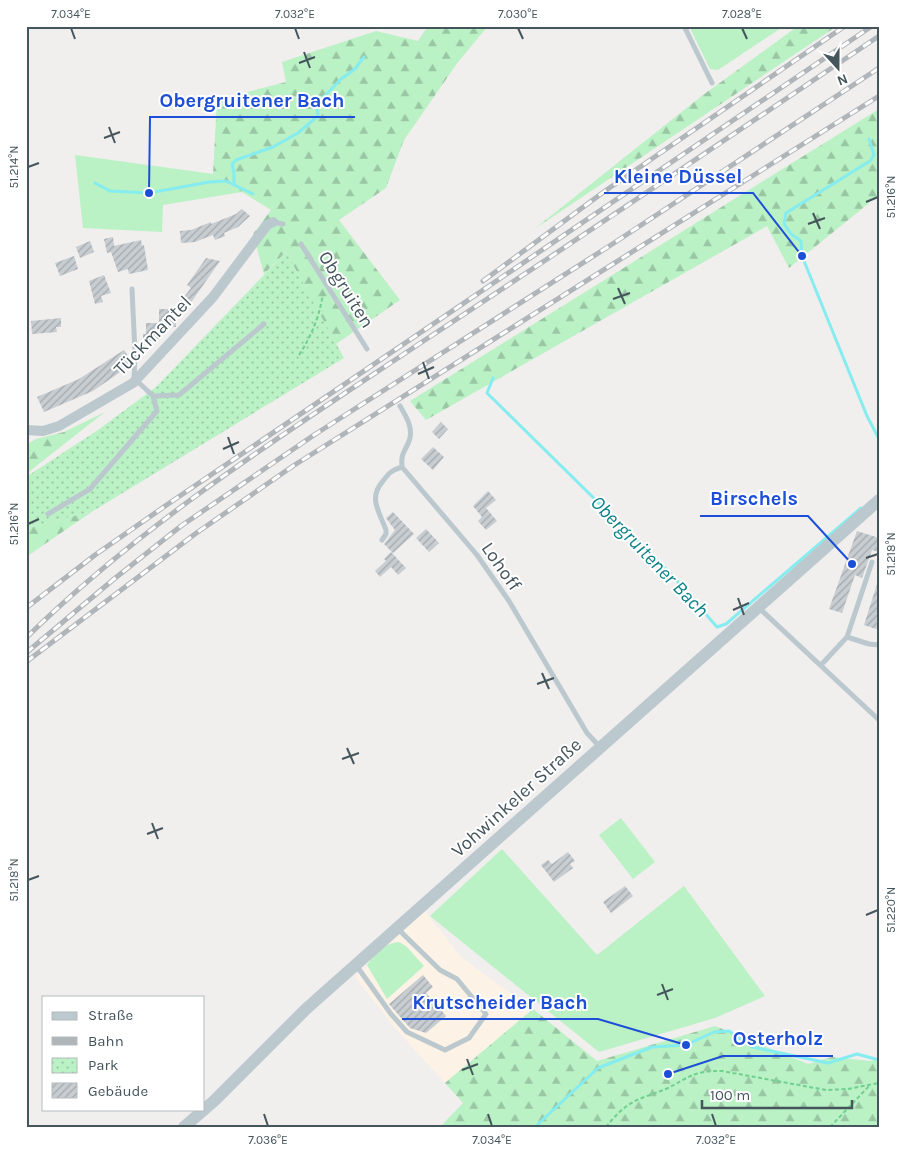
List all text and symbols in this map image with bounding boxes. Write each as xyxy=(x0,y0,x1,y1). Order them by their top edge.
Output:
text: 7.034°E xyxy=(51,7,91,21)
text: 7.032°E xyxy=(275,7,315,21)
text: 7.030°E xyxy=(498,7,538,21)
text: 7.028°E xyxy=(722,7,762,21)
north arrow xyxy=(812,42,862,92)
text: N xyxy=(835,70,850,89)
callout: Obergruitener Bach xyxy=(150,82,355,117)
text: Obergruitener Bach xyxy=(160,89,344,112)
text: 51.214°N xyxy=(7,146,21,188)
callout: Kleine Düssel xyxy=(604,158,753,193)
text: Kleine Düssel xyxy=(614,165,742,188)
text: 51.216°N xyxy=(884,176,898,218)
street label: Obgruiten xyxy=(314,247,378,332)
street label: Tückmantel xyxy=(109,291,196,380)
callout: Birschels xyxy=(700,481,808,516)
text: Birschels xyxy=(710,487,798,510)
water label: Obergruitener Bach xyxy=(586,491,713,622)
text: 51.216°N xyxy=(7,503,21,545)
text: 51.218°N xyxy=(884,532,898,576)
street label: Lohoff xyxy=(477,538,526,595)
street label: Vohwinkeler Straße xyxy=(447,734,586,862)
text: 51.218°N xyxy=(7,858,21,902)
text: 51.220°N xyxy=(884,887,898,933)
callout: Krutscheider Bach xyxy=(402,984,598,1019)
text: Krutscheider Bach xyxy=(412,991,588,1014)
legend xyxy=(42,996,205,1110)
text: Straße xyxy=(88,1006,133,1024)
callout: Osterholz xyxy=(723,1021,833,1056)
text: Osterholz xyxy=(733,1027,823,1050)
text: Bahn xyxy=(88,1032,124,1050)
text: Park xyxy=(88,1056,118,1074)
scale bar xyxy=(702,1078,852,1110)
text: Gebäude xyxy=(88,1082,148,1100)
text: 100 m xyxy=(710,1086,750,1104)
text: 7.036°E xyxy=(248,1133,288,1147)
text: 7.034°E xyxy=(472,1133,512,1147)
text: 7.032°E xyxy=(696,1133,736,1147)

